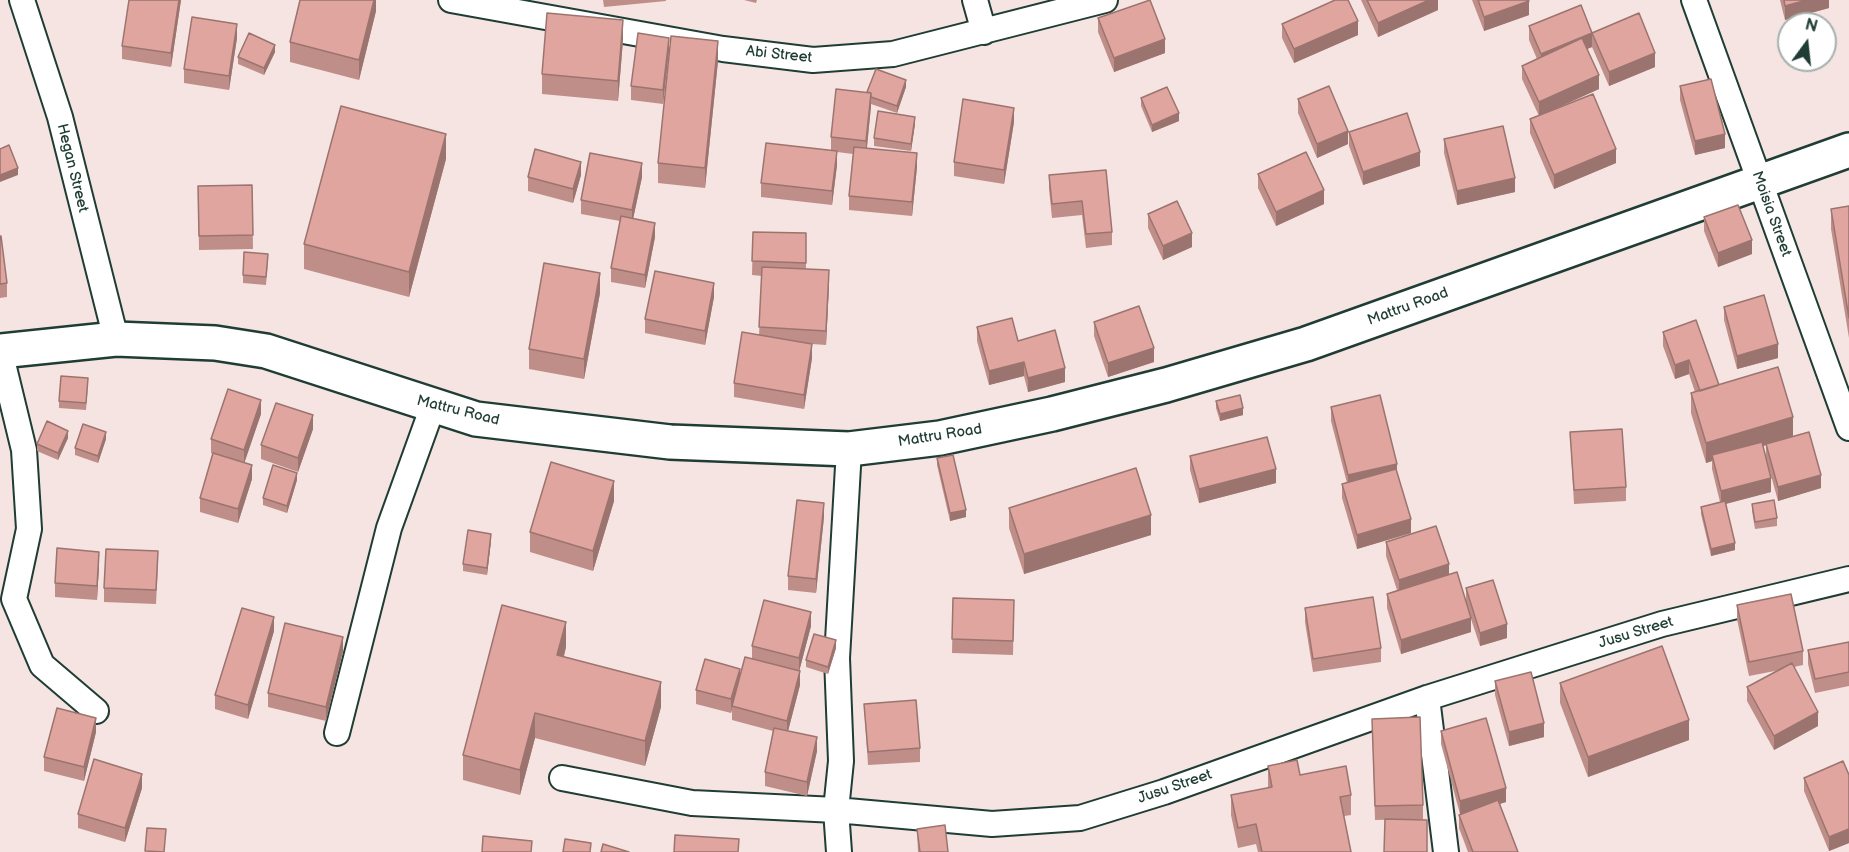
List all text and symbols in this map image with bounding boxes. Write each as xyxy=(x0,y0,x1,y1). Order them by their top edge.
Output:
north arrow xyxy=(1777,12,1837,72)
text: N xyxy=(1803,15,1820,37)
street label: Abi Street xyxy=(745,43,813,67)
street label: Hegan Street xyxy=(52,122,92,214)
street label: Moisia Street xyxy=(1747,169,1795,259)
street label: Mattru Road xyxy=(1365,284,1451,330)
street label: Mattru Road xyxy=(415,392,501,430)
street label: Mattru Road xyxy=(897,420,983,452)
street label: Jusu Street xyxy=(1596,613,1676,653)
street label: Jusu Street xyxy=(1136,766,1214,808)

